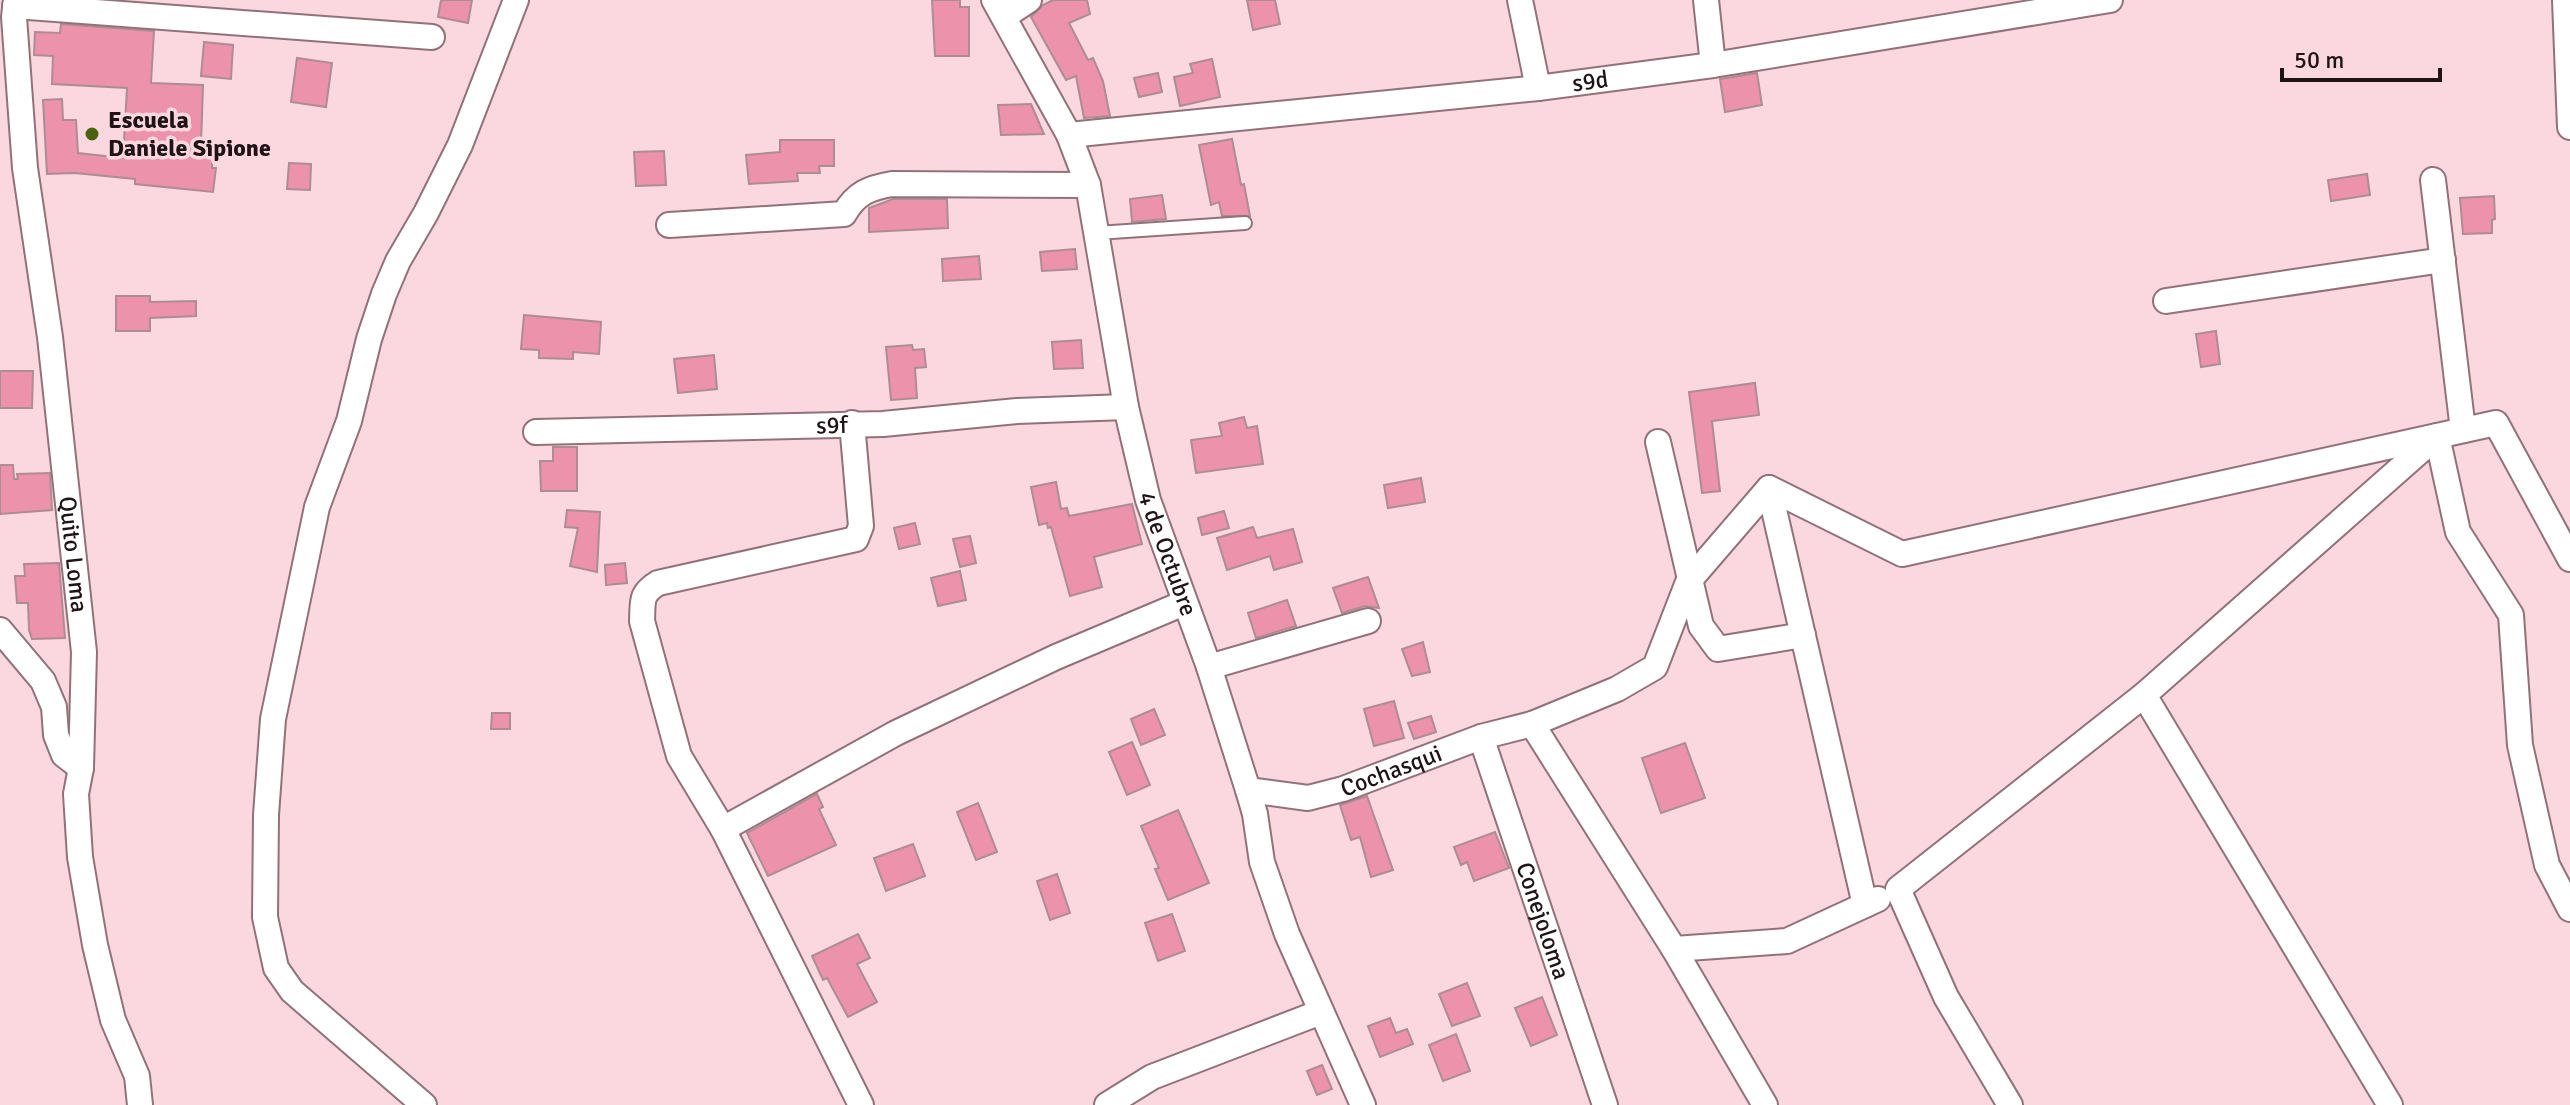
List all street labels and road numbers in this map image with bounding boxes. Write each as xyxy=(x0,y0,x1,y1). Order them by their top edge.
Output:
street label: s9d xyxy=(1570,64,1610,98)
street label: s9f xyxy=(816,410,849,441)
street label: 4 de Octubre xyxy=(1132,489,1204,620)
street label: Quito Loma xyxy=(52,495,95,614)
street label: Cochasqui xyxy=(1336,738,1446,804)
street label: Conejoloma xyxy=(1509,858,1577,983)

